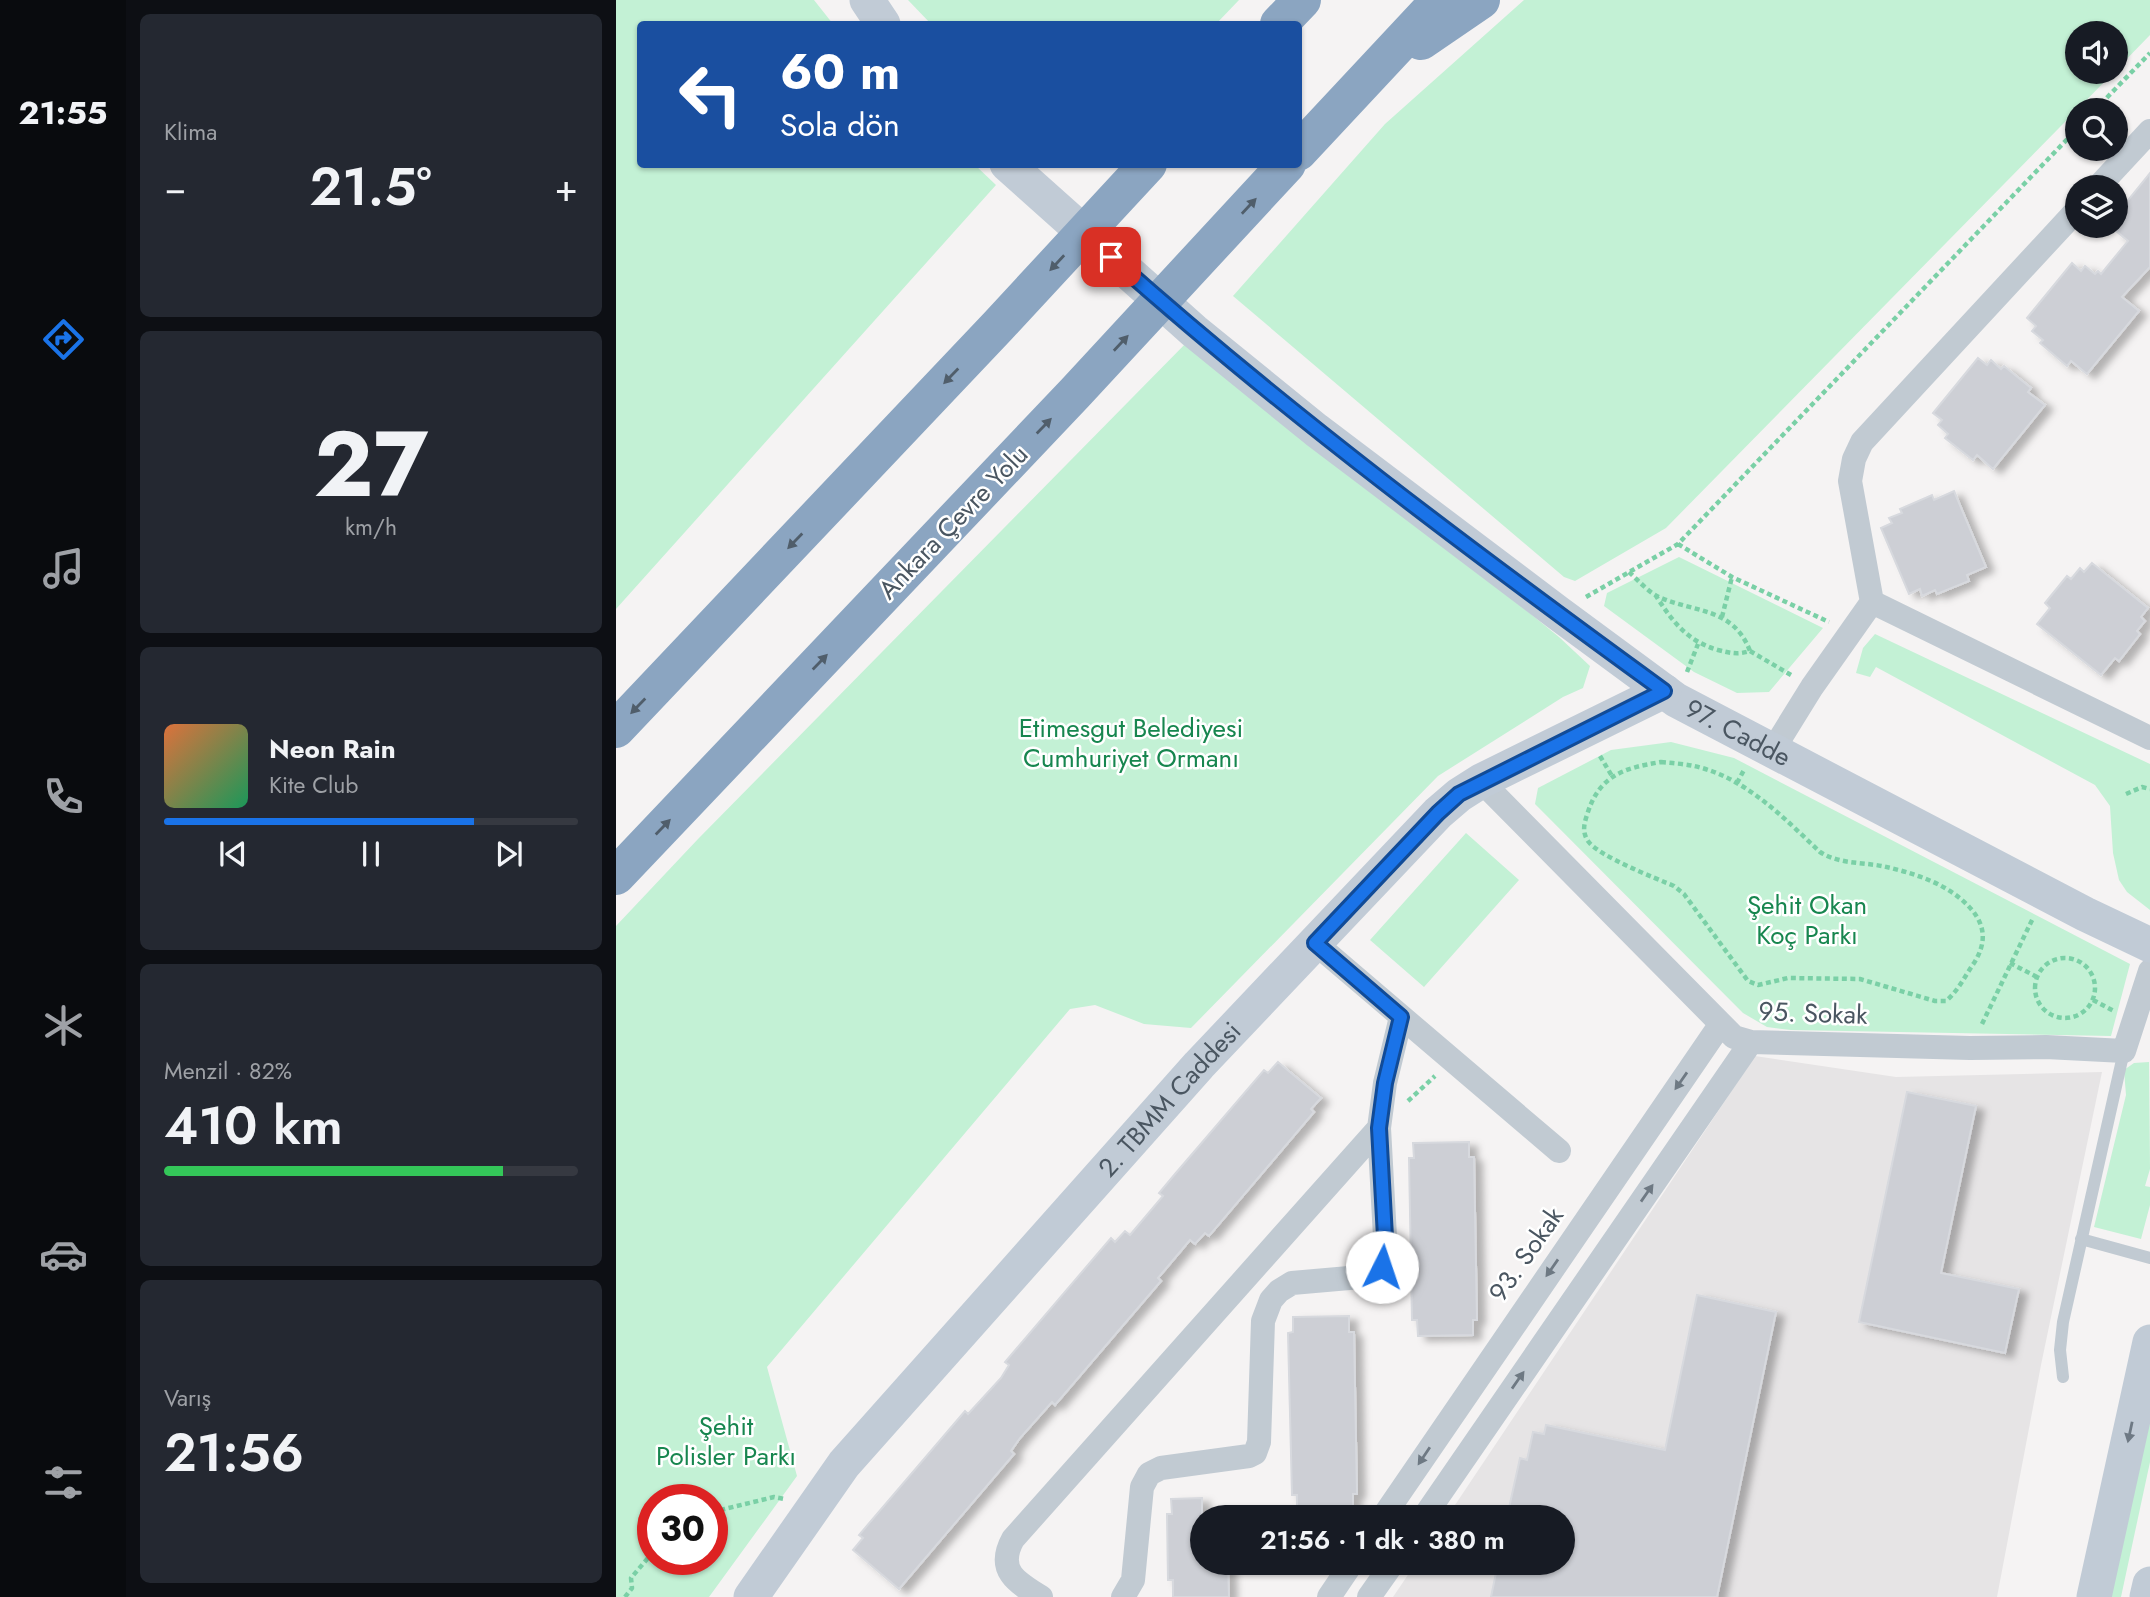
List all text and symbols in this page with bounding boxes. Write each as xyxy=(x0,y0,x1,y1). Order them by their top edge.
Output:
map controls xyxy=(2065,21,2128,238)
button: sound xyxy=(2065,21,2128,84)
text: 60 m xyxy=(780,37,900,107)
icon: left xyxy=(665,49,756,140)
text: 21:55 xyxy=(19,90,107,136)
button: search xyxy=(2065,98,2128,161)
text: Sola dön xyxy=(780,102,900,148)
text: Klima xyxy=(164,115,217,149)
text: 21.5° xyxy=(310,149,432,225)
text: − xyxy=(164,160,186,215)
text: + xyxy=(555,160,578,215)
button: layers xyxy=(2065,175,2128,238)
one-way arrow xyxy=(1240,198,1256,215)
pin xyxy=(1081,227,1141,287)
icon: arrive xyxy=(1092,238,1130,276)
one-way arrow xyxy=(1049,254,1065,272)
icon: directions xyxy=(39,315,88,364)
one-way arrow xyxy=(1113,335,1129,352)
one-way arrow xyxy=(944,367,960,384)
text: 27 xyxy=(314,399,428,530)
one-way arrow xyxy=(1036,417,1052,435)
street label: Ankara Çevre Yolu xyxy=(869,436,1037,608)
text: km/h xyxy=(345,510,397,544)
one-way arrow xyxy=(787,532,803,549)
icon: music xyxy=(39,544,88,593)
one-way arrow xyxy=(811,654,827,671)
street label: 97. Cadde xyxy=(1679,689,1798,776)
one-way arrow xyxy=(630,697,646,714)
park label: Etimesgut Belediyesi Cumhuriyet Ormanı xyxy=(1019,709,1243,777)
text: Neon Rain xyxy=(269,730,396,768)
text: Kite Club xyxy=(269,768,358,802)
icon: phone xyxy=(39,772,88,821)
one-way arrow xyxy=(655,818,671,835)
icon: previous xyxy=(214,835,252,873)
icon: pause xyxy=(352,835,390,873)
icon: next xyxy=(490,835,528,873)
park label: Şehit Okan Koç Parkı xyxy=(1747,886,1867,954)
street label: 95. Sokak xyxy=(1758,992,1869,1034)
icon: climate xyxy=(39,1001,88,1050)
street label: 2. TBMM Caddesi xyxy=(1089,1013,1250,1185)
text: Menzil · 82% xyxy=(164,1054,292,1088)
one-way arrow xyxy=(1674,1072,1688,1090)
text: 410 km xyxy=(164,1088,343,1164)
one-way arrow xyxy=(1640,1184,1654,1202)
street label: 93. Sokak xyxy=(1479,1198,1573,1309)
icon: car xyxy=(39,1230,88,1279)
position arrow xyxy=(1345,1230,1419,1304)
one-way arrow xyxy=(1545,1259,1559,1277)
one-way arrow xyxy=(1511,1371,1525,1389)
text: Varış xyxy=(164,1381,211,1415)
park label: Şehit Polisler Parkı xyxy=(656,1407,796,1475)
text: 21:56 xyxy=(164,1415,304,1491)
one-way arrow xyxy=(2125,1421,2136,1443)
one-way arrow xyxy=(1417,1447,1431,1465)
icon: filters xyxy=(39,1458,88,1507)
speed limit sign: 30 xyxy=(637,1484,728,1575)
text: 21:56 · 1 dk · 380 m xyxy=(1260,1521,1505,1559)

